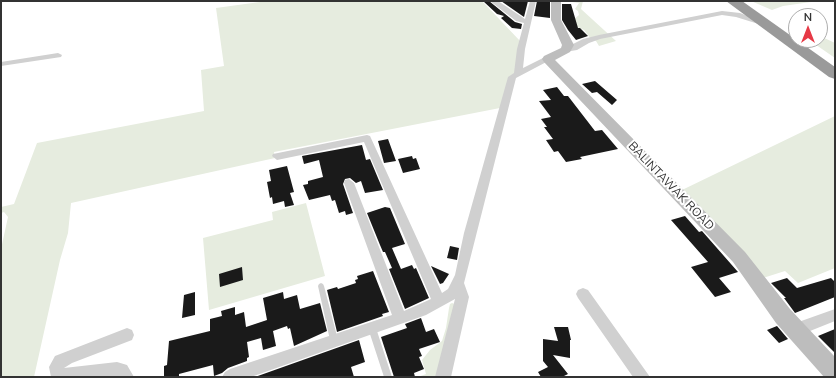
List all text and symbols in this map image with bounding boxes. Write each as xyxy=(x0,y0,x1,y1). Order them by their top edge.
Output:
north arrow xyxy=(788,8,828,48)
text: N xyxy=(804,10,812,24)
street label: BALINTAWAK ROAD xyxy=(625,139,717,233)

